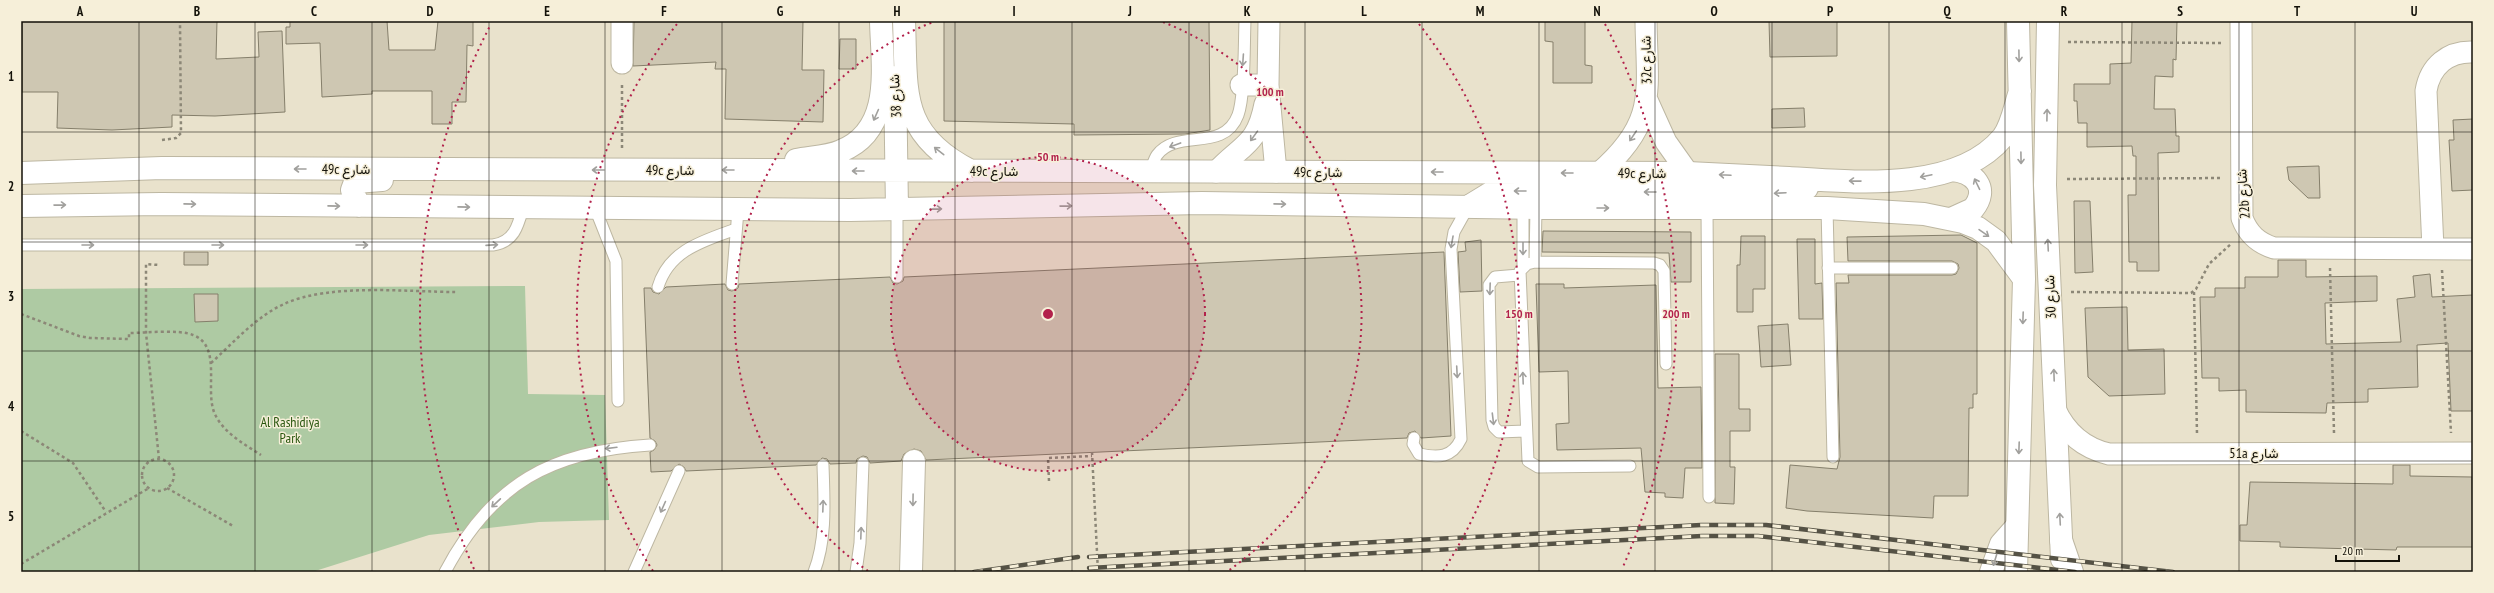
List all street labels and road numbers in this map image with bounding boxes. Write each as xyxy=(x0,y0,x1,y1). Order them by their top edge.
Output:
street label: 32c شارع xyxy=(1637,36,1657,84)
street label: شارع 38 xyxy=(885,74,907,118)
street label: 49c شارع xyxy=(322,160,370,180)
street label: 49c شارع xyxy=(646,161,694,181)
street label: 49c شارع xyxy=(970,162,1018,182)
street label: 49c شارع xyxy=(1294,163,1342,183)
street label: 49c شارع xyxy=(1618,164,1666,184)
street label: 22b شارع xyxy=(2232,168,2256,219)
street label: شارع 30 xyxy=(2040,275,2062,319)
street label: 51a شارع xyxy=(2229,444,2279,464)

